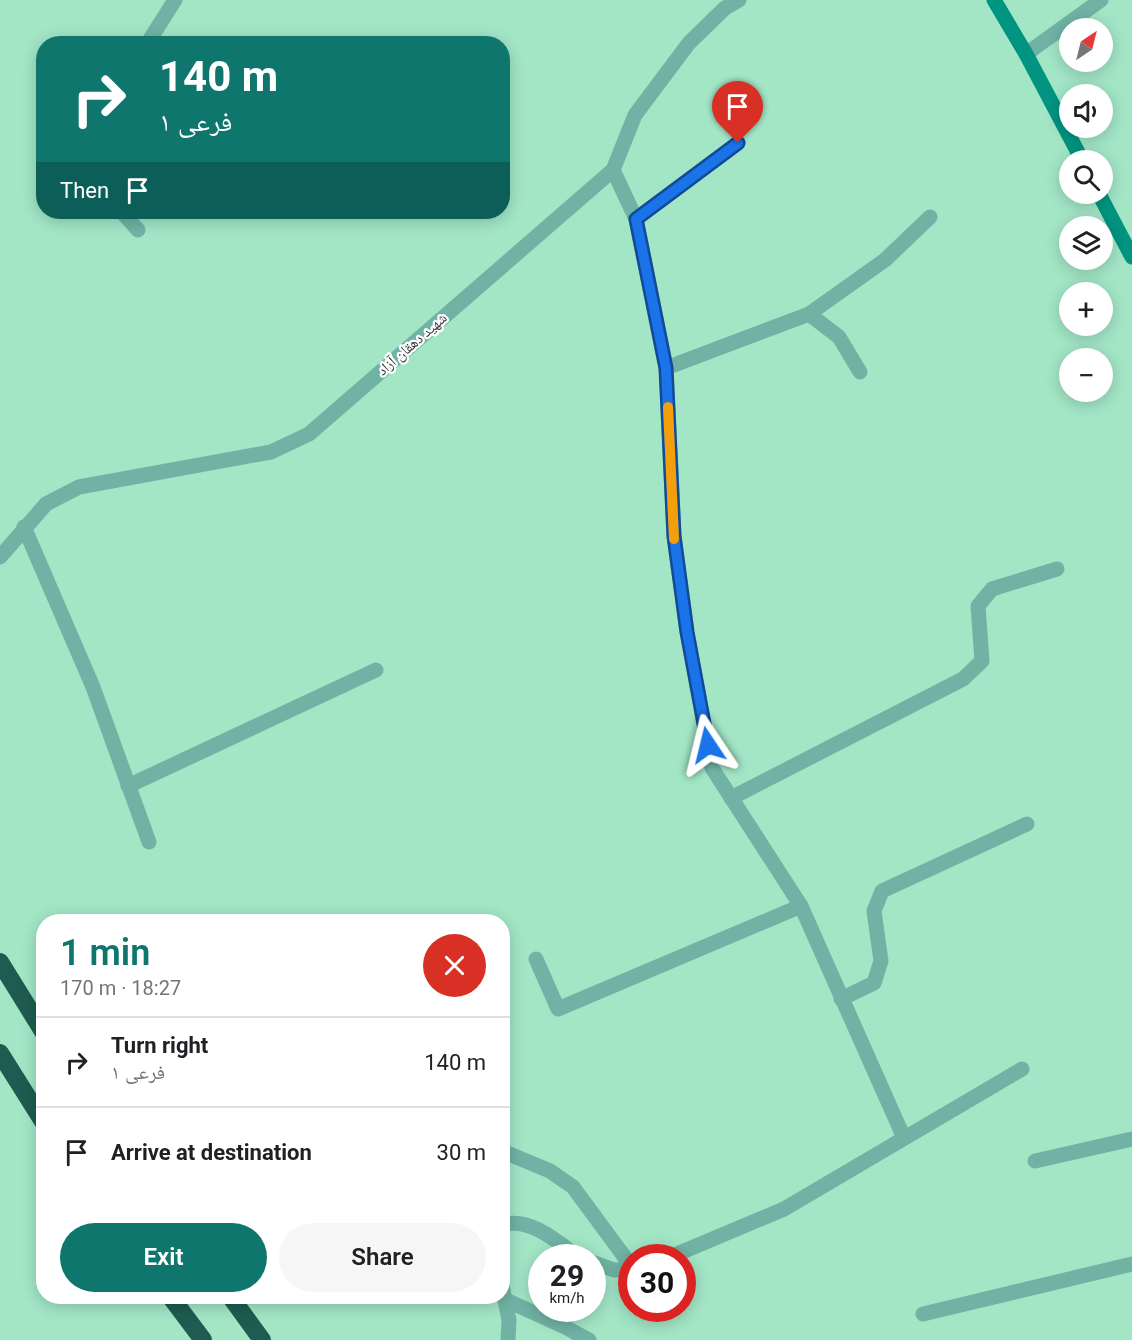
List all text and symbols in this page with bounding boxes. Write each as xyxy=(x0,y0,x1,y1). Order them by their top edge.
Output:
north arrow xyxy=(1059,18,1113,72)
map controls xyxy=(1059,18,1113,402)
text: 140 m xyxy=(159,52,278,101)
icon: right xyxy=(60,60,138,138)
pin xyxy=(712,81,763,143)
button: sound xyxy=(1059,84,1113,138)
icon: arrive xyxy=(721,90,754,123)
text: فرعی ۱ xyxy=(159,106,232,138)
button: search xyxy=(1059,150,1113,204)
icon: arrive xyxy=(121,174,154,207)
text: Then xyxy=(60,178,109,203)
button: layers xyxy=(1059,216,1113,270)
button: + xyxy=(1059,282,1113,336)
street label: شهید دهقان آزاد xyxy=(373,309,451,380)
button: − xyxy=(1059,348,1113,402)
position arrow xyxy=(676,713,740,777)
text: 1 min xyxy=(60,932,150,974)
button: close xyxy=(423,934,486,997)
text: 170 m · 18:27 xyxy=(60,976,181,1000)
text: Turn right xyxy=(111,1033,208,1058)
icon: right xyxy=(60,1046,93,1079)
text: 140 m xyxy=(424,1050,486,1075)
text: فرعی ۱ xyxy=(111,1060,165,1084)
icon: arrive xyxy=(60,1136,93,1169)
text: Arrive at destination xyxy=(111,1140,312,1165)
text: 30 m xyxy=(437,1140,486,1165)
button: Exit xyxy=(60,1223,267,1292)
button: Share xyxy=(279,1223,486,1292)
speed limit sign: 30 xyxy=(618,1244,696,1322)
text: 29 xyxy=(550,1258,584,1293)
text: km/h xyxy=(549,1289,585,1307)

